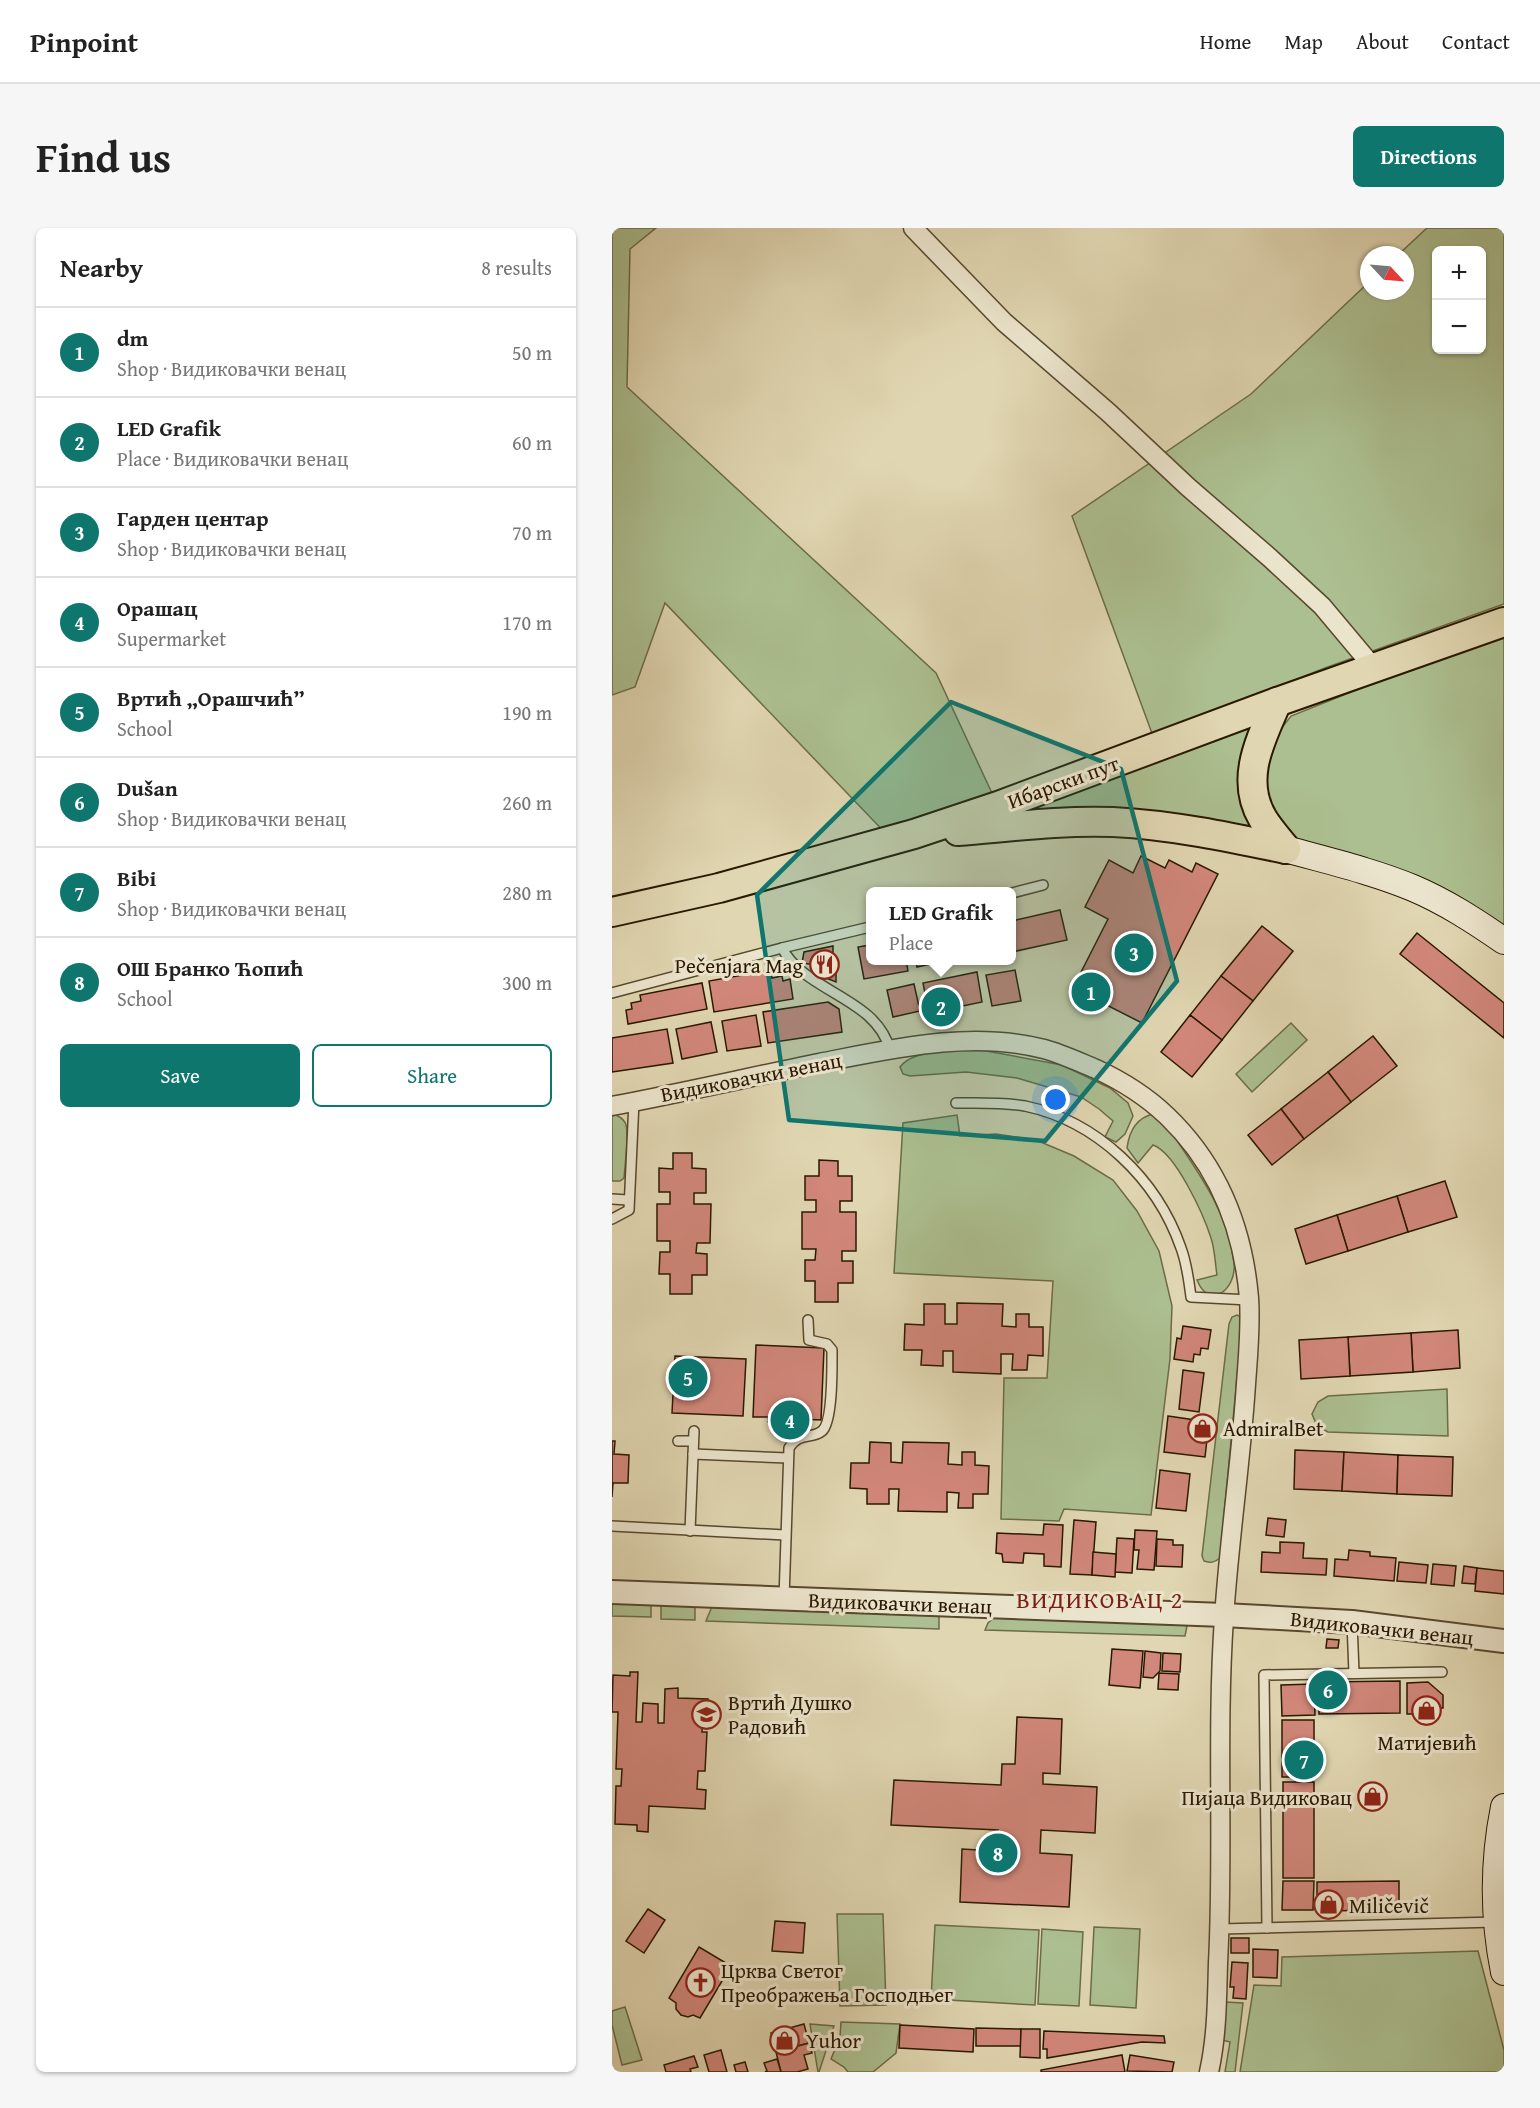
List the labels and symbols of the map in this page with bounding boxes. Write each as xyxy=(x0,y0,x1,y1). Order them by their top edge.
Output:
north arrow xyxy=(1360,246,1414,300)
street label: Ибарски пут xyxy=(1003,748,1123,816)
pin: 3 xyxy=(1114,930,1154,976)
restaurant icon: Pečenjara Mag xyxy=(808,949,840,981)
place label: Pečenjara Mag xyxy=(675,950,804,981)
pin: 1 xyxy=(1072,970,1110,1014)
pin: 2 xyxy=(922,984,960,1030)
street label: Видиковачки венац xyxy=(658,1044,844,1110)
your location xyxy=(1041,1085,1070,1114)
pin: 5 xyxy=(668,1356,708,1400)
pin: 4 xyxy=(770,1398,810,1442)
shop icon: AdmiralBet xyxy=(1186,1412,1218,1444)
place label: AdmiralBet xyxy=(1223,1413,1324,1444)
district label: ВИДИКОВАЦ 2 xyxy=(1016,1582,1184,1617)
street label: Видиковачки венац xyxy=(808,1584,992,1622)
street label: Видиковачки венац xyxy=(1289,1603,1475,1653)
pin: 6 xyxy=(1308,1668,1348,1712)
place label: Вртић Душко Радовић xyxy=(728,1687,852,1742)
shop icon: Матијевић xyxy=(1411,1695,1443,1727)
school or university icon: Вртић Душко Радовић xyxy=(691,1698,723,1730)
place label: Матијевић xyxy=(1377,1727,1477,1758)
pin: 7 xyxy=(1284,1738,1324,1783)
shop icon: Пијаца Видиковац xyxy=(1357,1781,1389,1813)
place label: Пијаца Видиковац xyxy=(1182,1782,1352,1813)
pin: 8 xyxy=(978,1830,1018,1876)
shop icon: Miličevič xyxy=(1312,1889,1344,1921)
place label: Miličevič xyxy=(1349,1890,1429,1921)
place label: Црква Светог Преображења Господњег xyxy=(721,1955,953,2010)
church icon: Црква Светог Преображења Господњег xyxy=(684,1966,716,1998)
shop icon: Yuhor xyxy=(769,2024,801,2056)
place label: Yuhor xyxy=(806,2025,861,2056)

